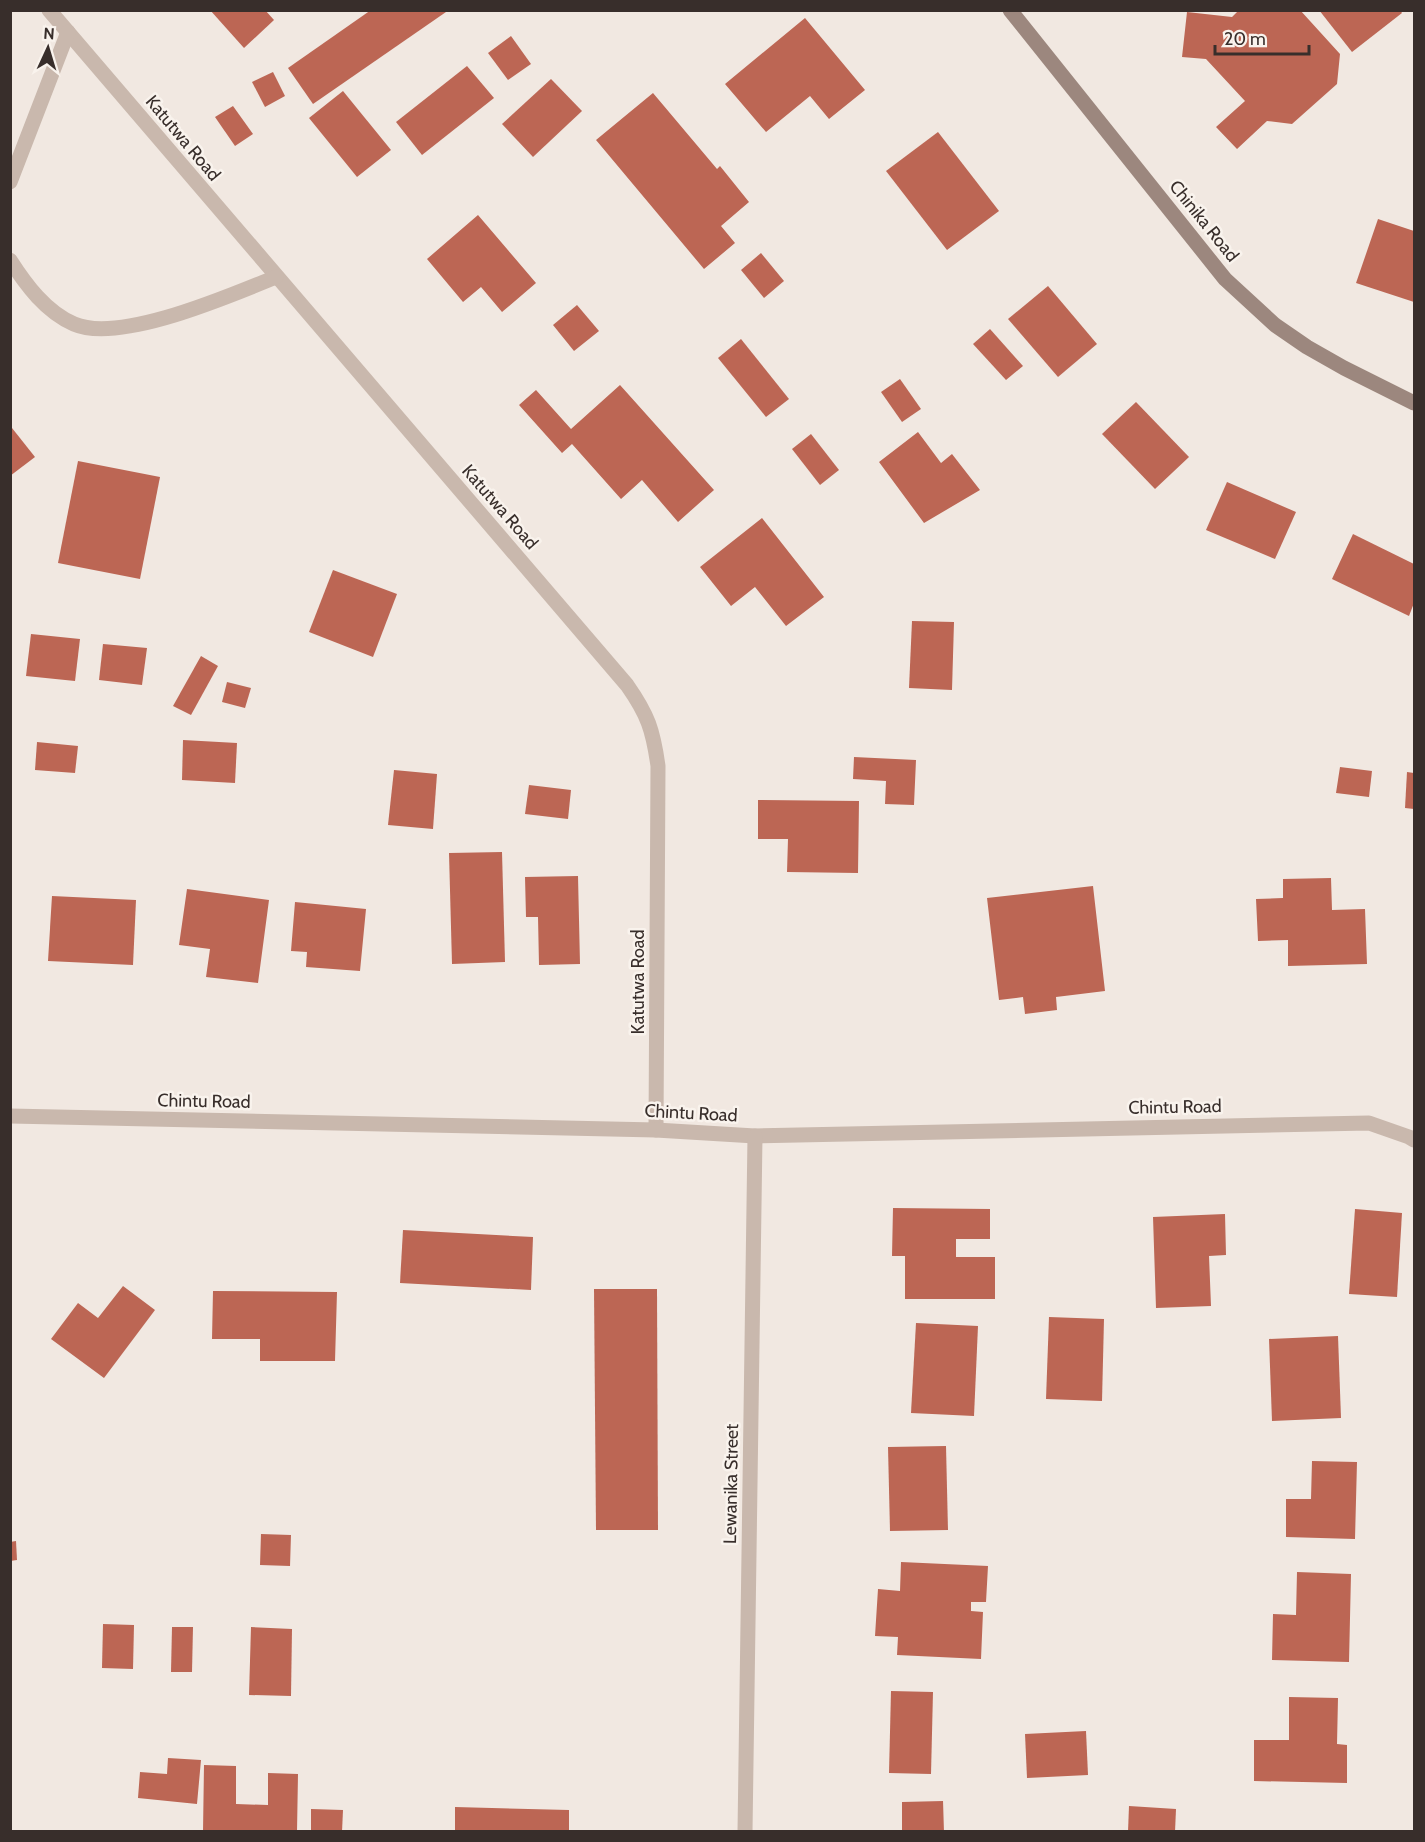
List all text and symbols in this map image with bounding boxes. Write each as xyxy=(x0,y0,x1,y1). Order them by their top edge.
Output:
north arrow xyxy=(18,18,78,78)
scale bar xyxy=(1215,18,1310,56)
text: N xyxy=(43,24,55,43)
text: 20 m xyxy=(1224,28,1266,50)
street label: Katutwa Road xyxy=(141,91,225,185)
street label: Chinika Road xyxy=(1165,176,1243,266)
street label: Katutwa Road xyxy=(457,460,543,554)
street label: Katutwa Road xyxy=(627,930,649,1034)
street label: Chintu Road xyxy=(157,1089,251,1113)
street label: Chintu Road xyxy=(1128,1095,1222,1119)
street label: Chintu Road xyxy=(644,1100,738,1126)
street label: Lewanika Street xyxy=(719,1424,743,1544)

